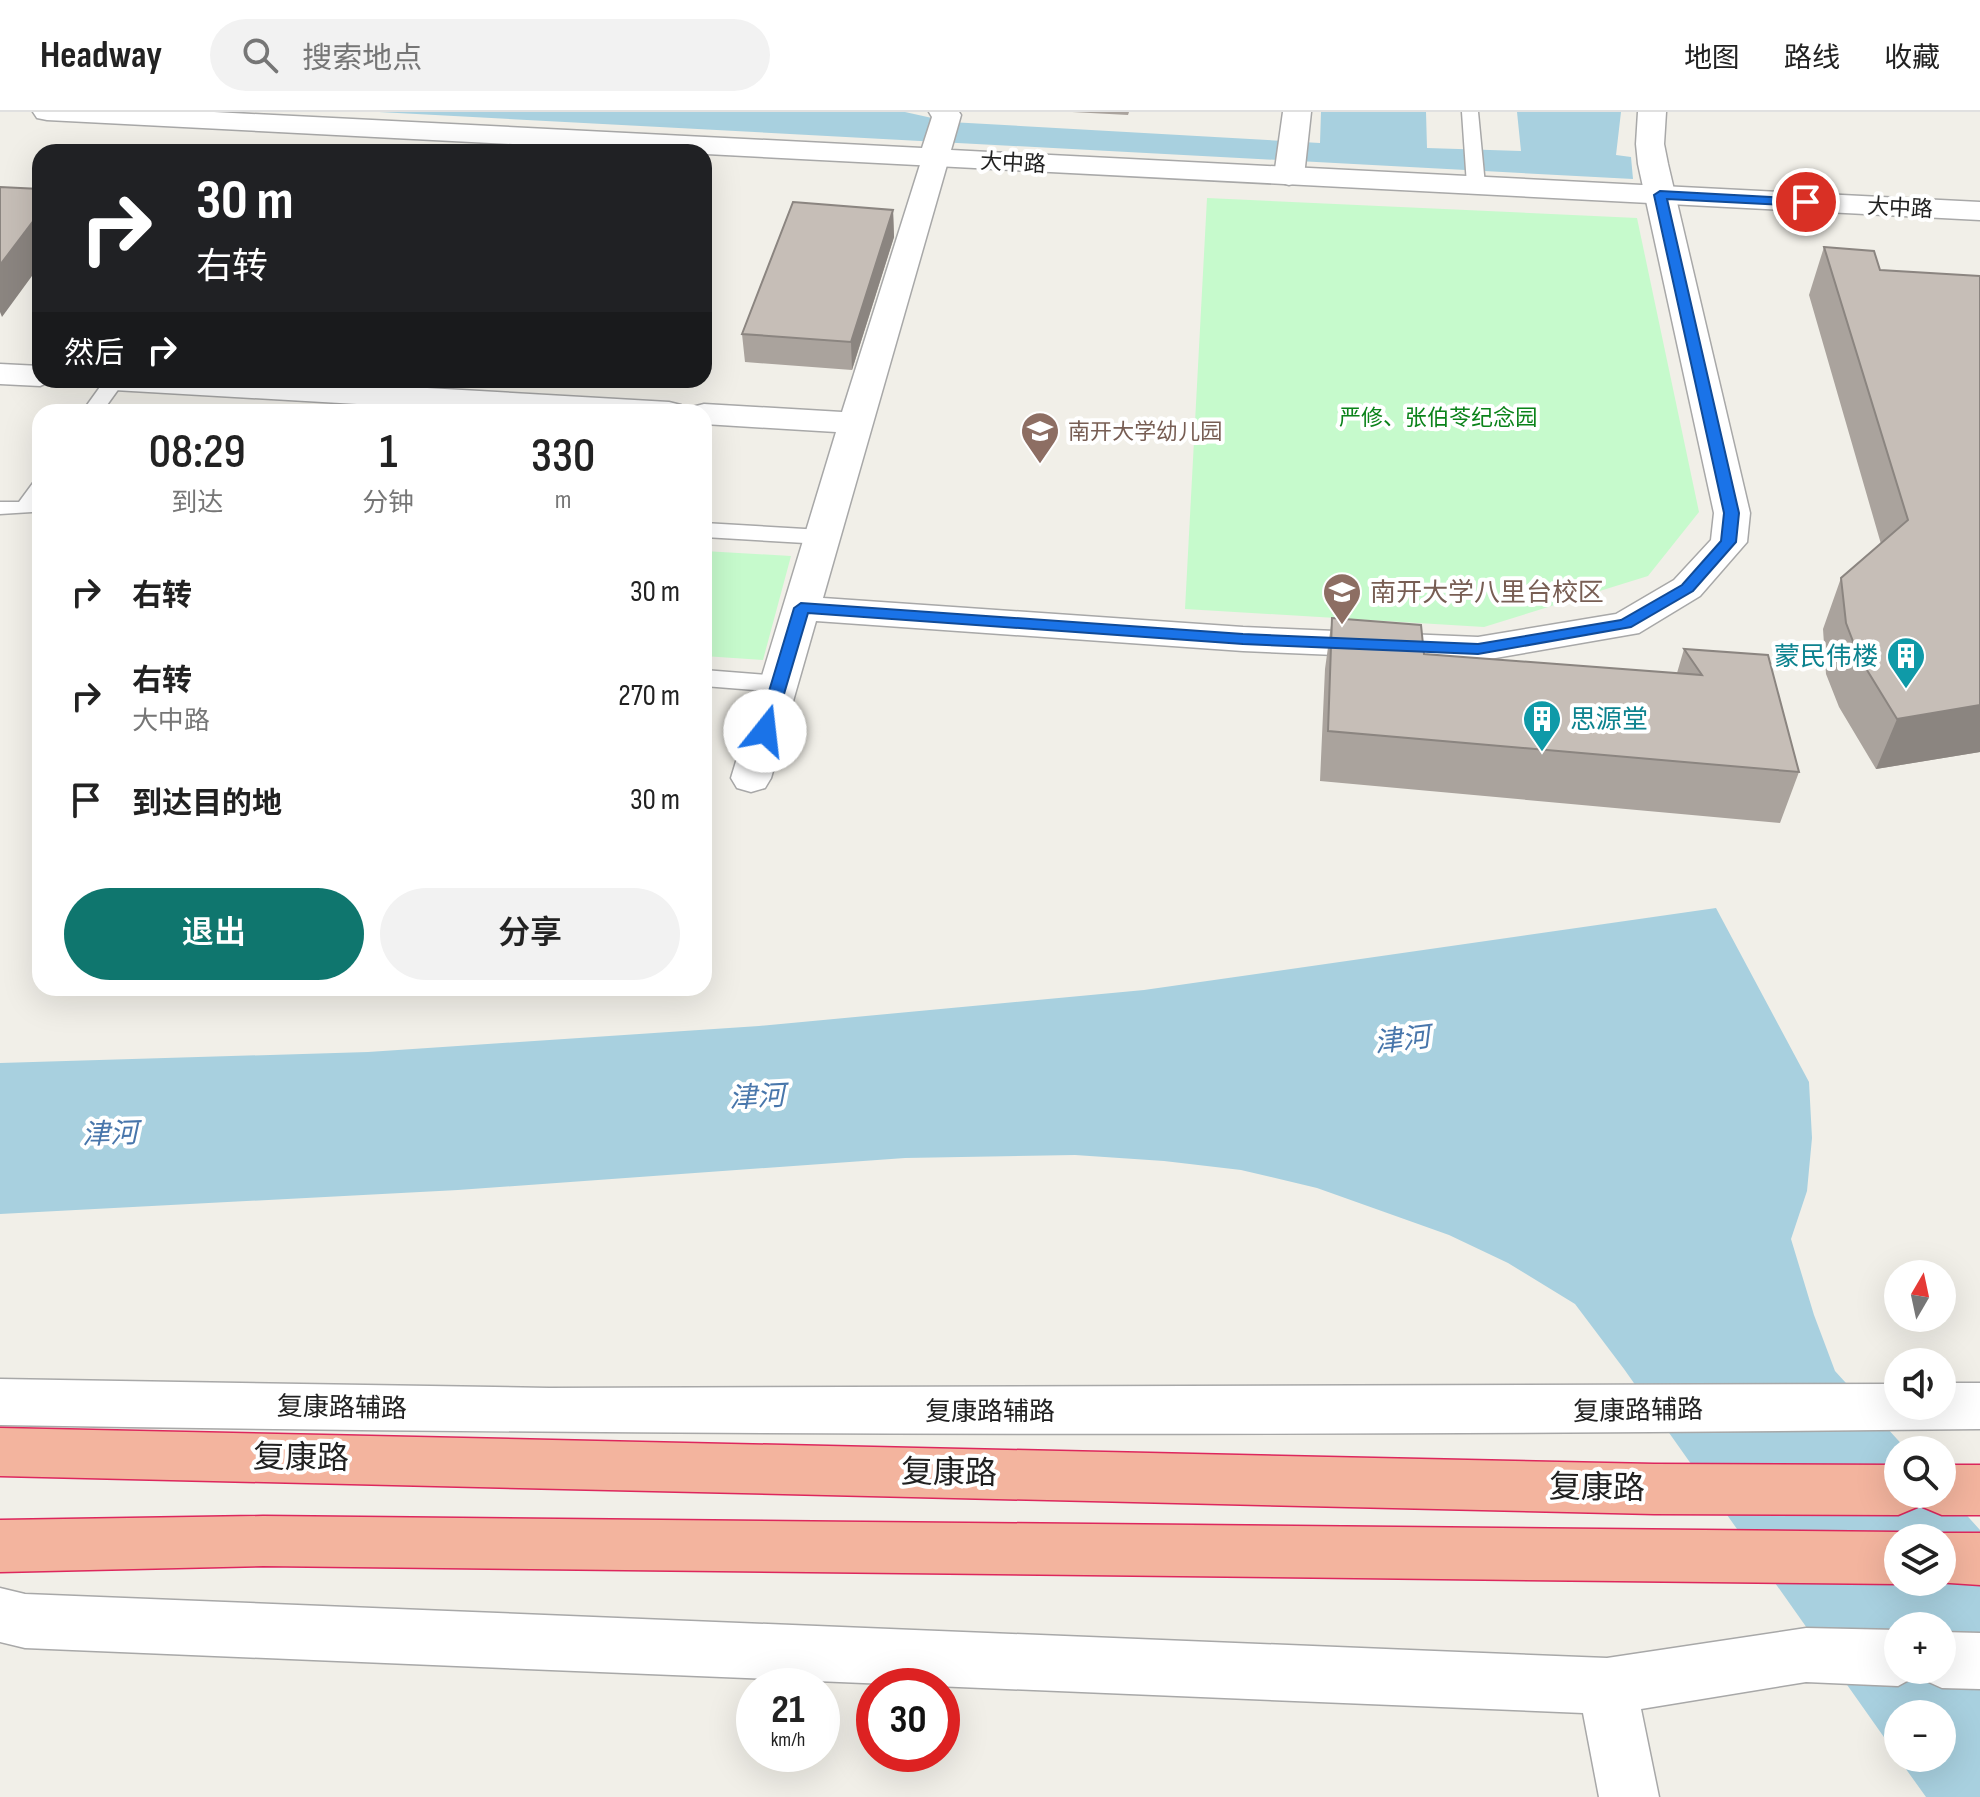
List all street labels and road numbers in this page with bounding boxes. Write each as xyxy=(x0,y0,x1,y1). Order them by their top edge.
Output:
street label: 大中路 xyxy=(979,148,1047,179)
street label: 大中路 xyxy=(1866,193,1934,224)
street label: 复康路辅路 xyxy=(277,1392,407,1425)
street label: 复康路辅路 xyxy=(1573,1395,1703,1428)
street label: 复康路辅路 xyxy=(925,1397,1055,1428)
street label: 复康路 xyxy=(253,1438,349,1479)
street label: 复康路 xyxy=(901,1453,997,1494)
street label: 复康路 xyxy=(1549,1468,1645,1509)

